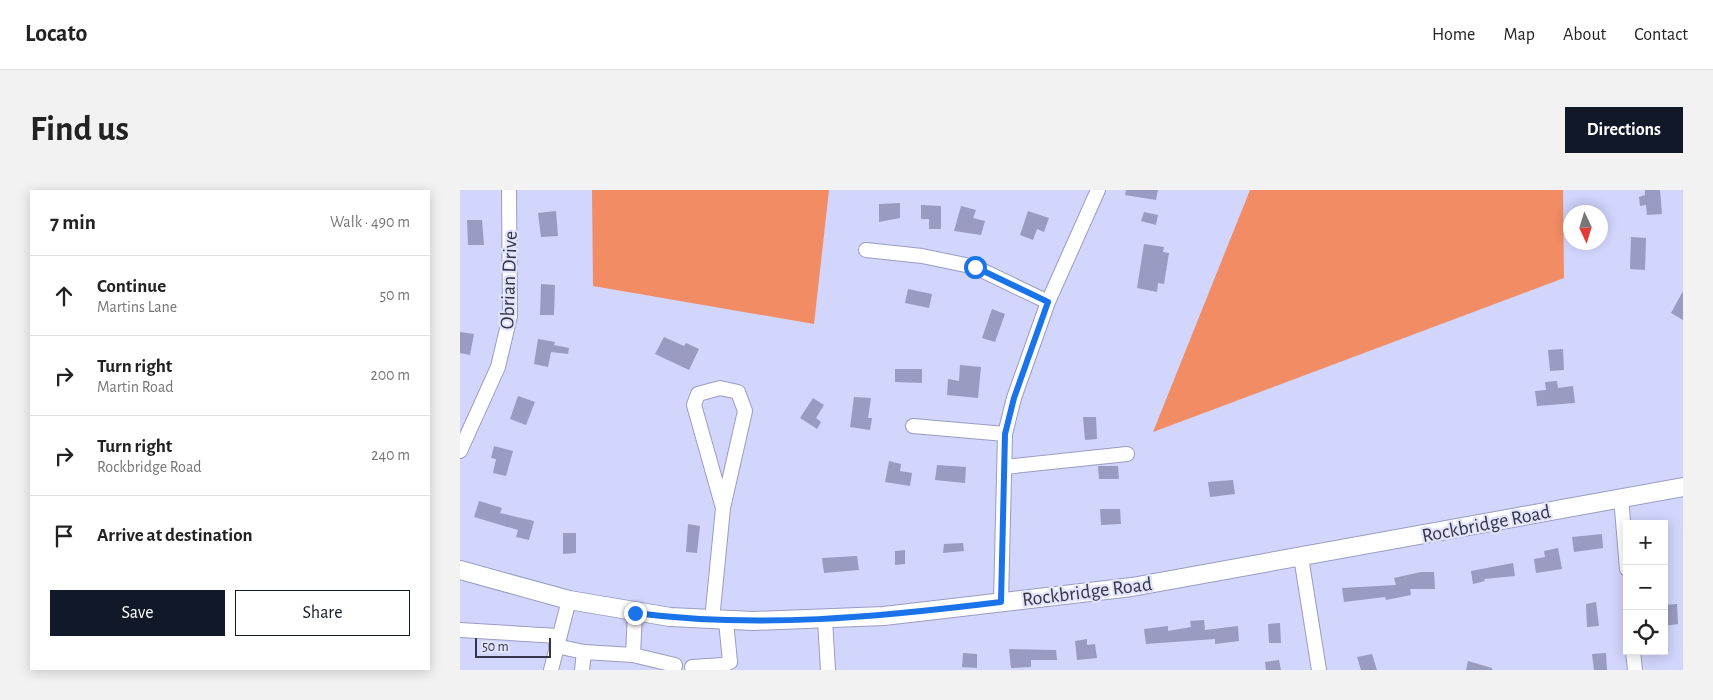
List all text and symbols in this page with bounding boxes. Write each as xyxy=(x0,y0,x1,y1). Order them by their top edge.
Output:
text: Locato xyxy=(25,22,87,46)
text: Home xyxy=(1432,26,1475,44)
text: Map xyxy=(1503,26,1535,44)
text: About xyxy=(1563,26,1606,44)
text: Contact xyxy=(1634,26,1688,44)
button: Directions xyxy=(1565,107,1683,153)
text: Find us xyxy=(30,112,129,147)
north arrow xyxy=(1563,205,1608,250)
text: 7 min xyxy=(50,212,96,233)
text: Walk · 490 m xyxy=(330,214,410,230)
street label: Obrian Drive xyxy=(497,231,521,330)
route start xyxy=(964,256,987,279)
text: Continue xyxy=(97,277,166,296)
icon: ahead xyxy=(50,282,78,310)
text: 50 m xyxy=(379,287,410,303)
text: Martins Lane xyxy=(97,299,177,315)
text: Turn right xyxy=(97,357,172,376)
icon: right xyxy=(50,362,78,390)
text: 200 m xyxy=(370,367,410,383)
text: Martin Road xyxy=(97,379,174,395)
text: Turn right xyxy=(97,437,172,456)
icon: right xyxy=(50,442,78,470)
text: 240 m xyxy=(371,447,410,463)
text: Rockbridge Road xyxy=(97,459,202,475)
street label: Rockbridge Road xyxy=(1420,502,1552,546)
map controls xyxy=(1623,520,1668,655)
button: + xyxy=(1623,520,1668,565)
icon: arrive xyxy=(50,522,78,550)
text: Arrive at destination xyxy=(97,526,253,545)
button: − xyxy=(1623,565,1668,610)
street label: Rockbridge Road xyxy=(1021,574,1153,610)
button: Save xyxy=(50,590,225,636)
button: Share xyxy=(235,590,410,636)
route end xyxy=(624,602,647,625)
button: locate xyxy=(1623,610,1668,655)
scale bar xyxy=(475,635,551,658)
text: 50 m xyxy=(482,640,509,654)

